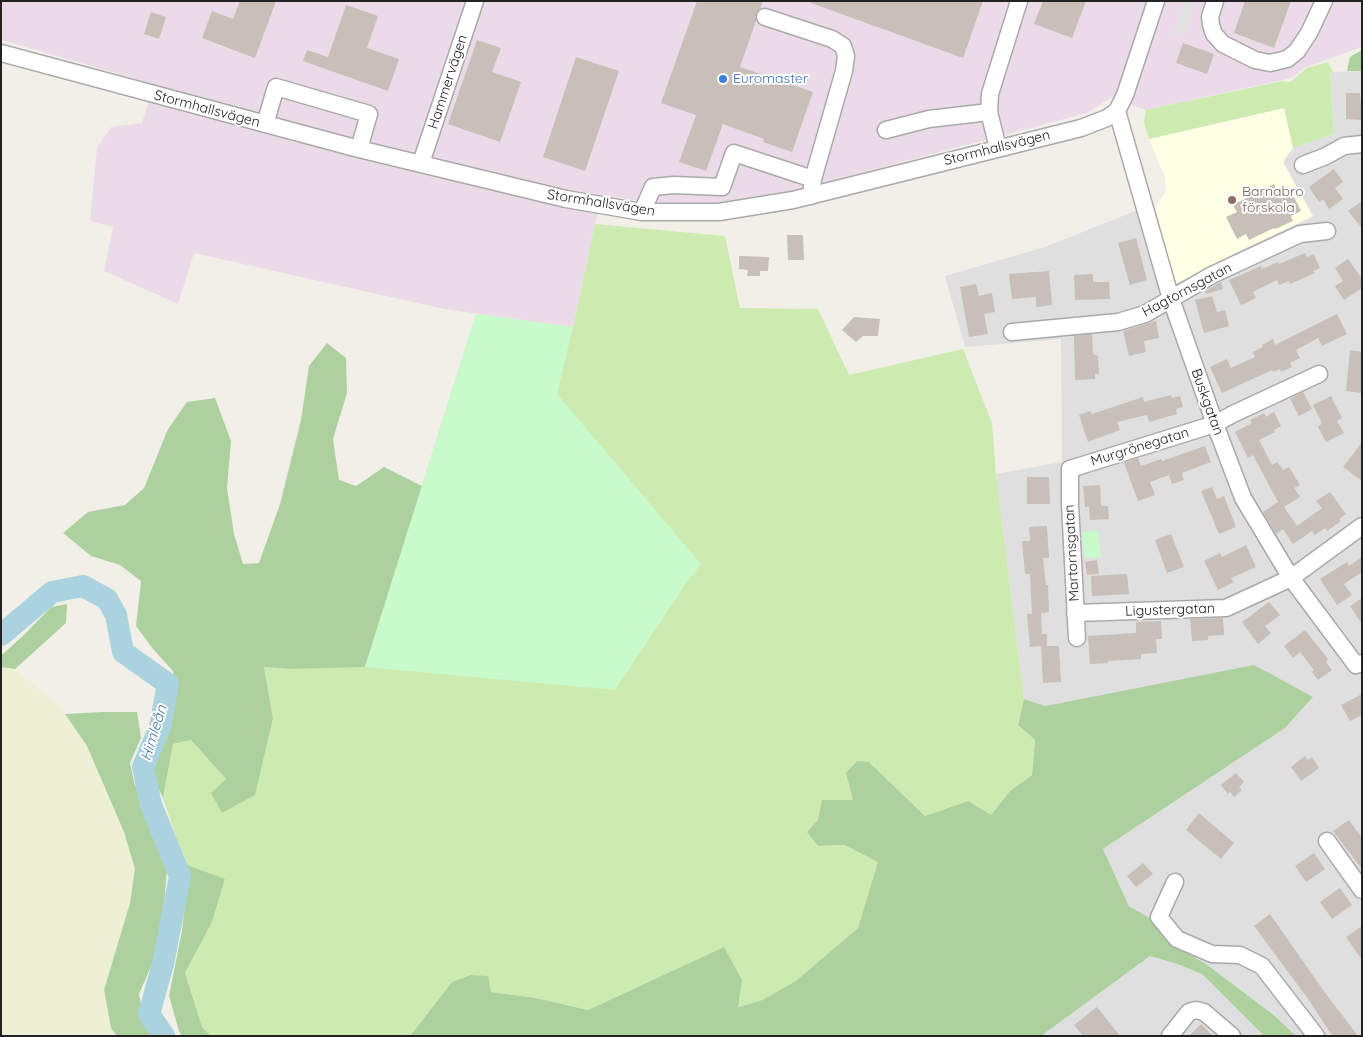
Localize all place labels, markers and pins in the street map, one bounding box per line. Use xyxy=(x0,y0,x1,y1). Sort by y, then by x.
place label: Euromaster xyxy=(733,71,808,87)
marker: Euromaster xyxy=(717,73,729,85)
place label: Barnabro förskola xyxy=(1242,184,1304,216)
marker: Barnabro förskola xyxy=(1226,194,1238,206)

